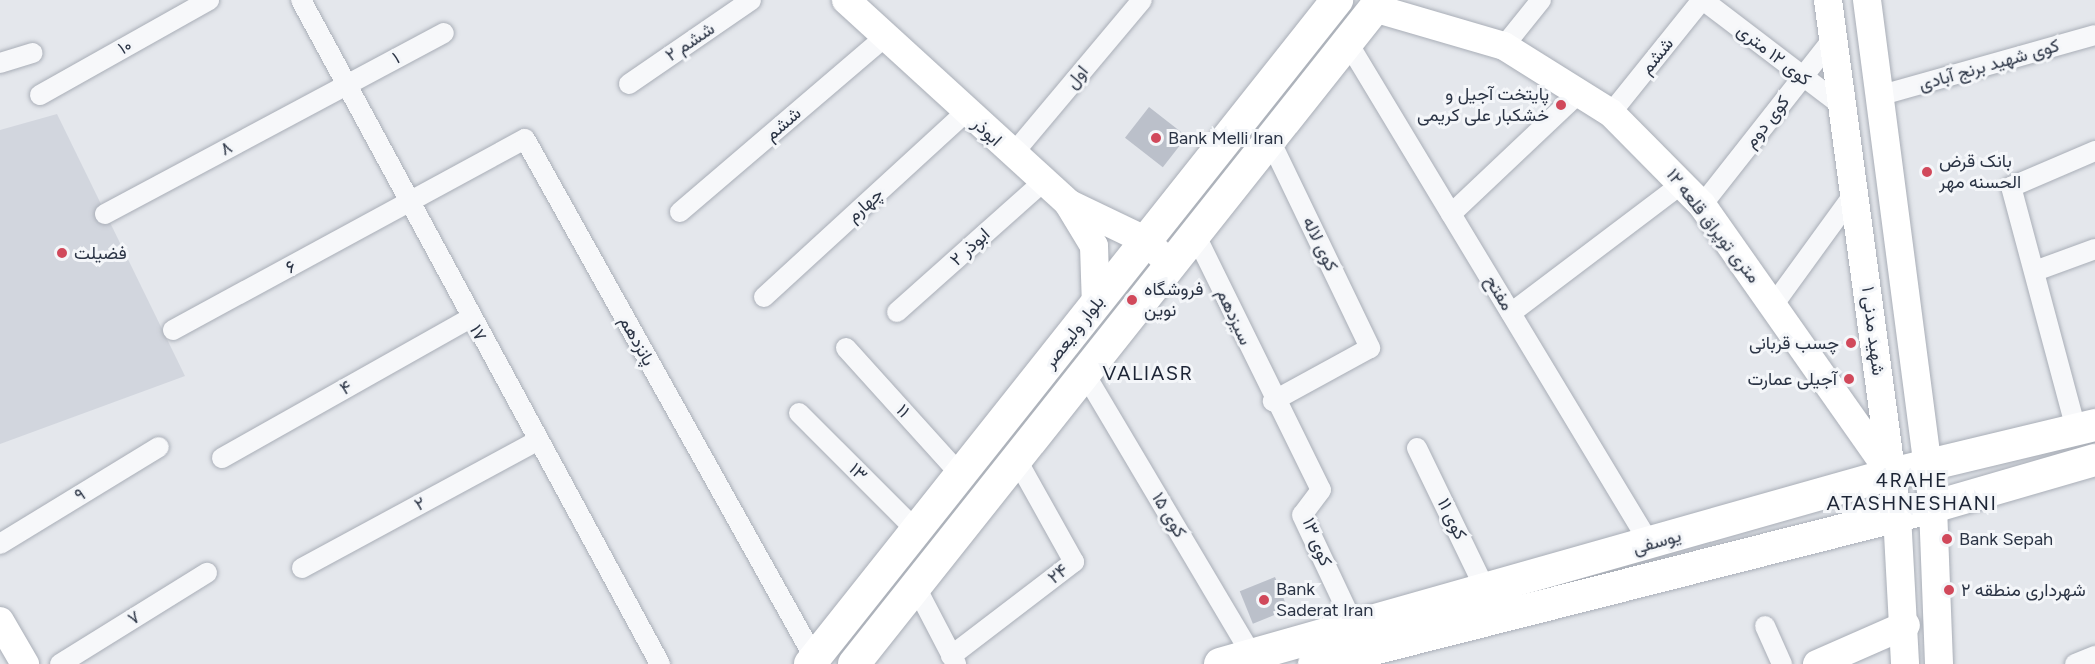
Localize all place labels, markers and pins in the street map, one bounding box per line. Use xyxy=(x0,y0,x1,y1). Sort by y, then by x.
place label: پایتخت آجیل و خشکبار علی کریمی xyxy=(1417,84,1549,127)
marker: پایتخت آجیل و خشکبار علی کریمی xyxy=(1554,98,1568,112)
place label: Bank Melli Iran xyxy=(1168,127,1283,149)
marker: Bank Melli Iran xyxy=(1149,131,1163,145)
place label: بانک قرض الحسنه مهر xyxy=(1939,151,2021,194)
marker: بانک قرض الحسنه مهر xyxy=(1920,165,1934,179)
place label: فضیلت xyxy=(74,242,127,264)
marker: فضیلت xyxy=(55,246,69,260)
place label: فروشگاه نوین xyxy=(1144,279,1203,322)
marker: فروشگاه نوین xyxy=(1125,293,1139,307)
place label: چسب قربانی xyxy=(1749,332,1839,354)
marker: چسب قربانی xyxy=(1844,336,1858,350)
place label: آجیلی عمارت xyxy=(1747,368,1837,390)
marker: آجیلی عمارت xyxy=(1842,372,1856,386)
place label: Bank Sepah xyxy=(1959,528,2053,550)
marker: Bank Sepah xyxy=(1940,532,1954,546)
place label: Bank Saderat Iran xyxy=(1276,579,1373,622)
place label: شهرداری منطقه ۲ xyxy=(1961,579,2086,601)
marker: شهرداری منطقه ۲ xyxy=(1942,583,1956,597)
marker: Bank Saderat Iran xyxy=(1257,593,1271,607)

